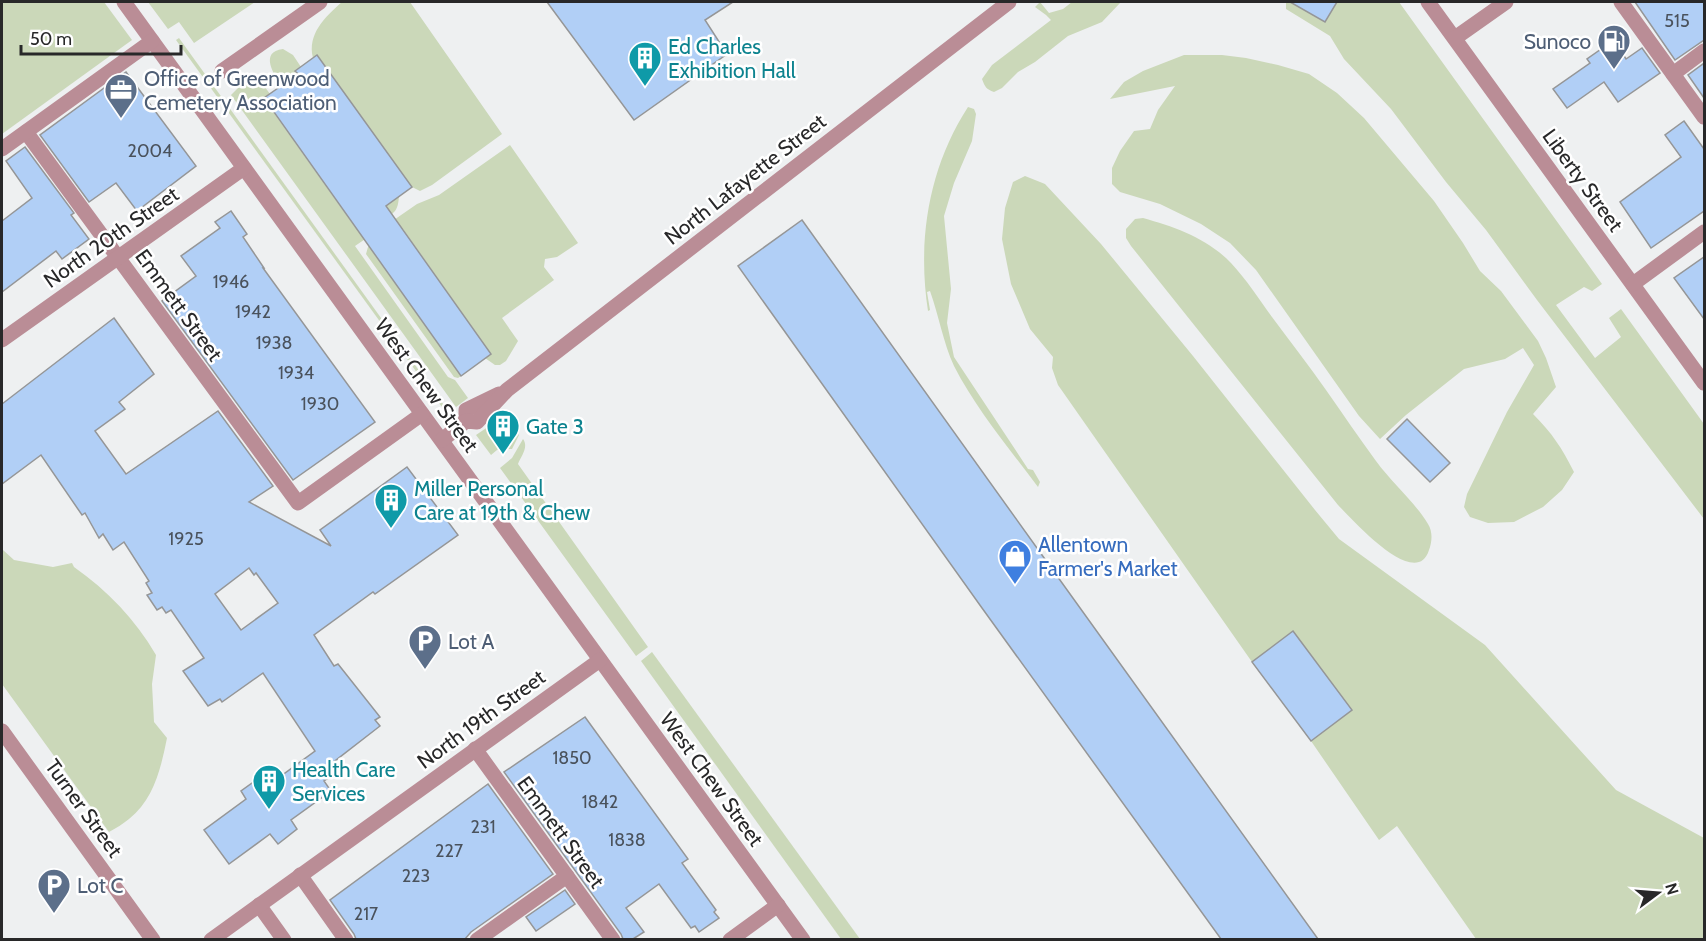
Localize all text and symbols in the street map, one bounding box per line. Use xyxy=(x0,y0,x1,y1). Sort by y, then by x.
house number: 515 xyxy=(1664,10,1690,32)
scale bar xyxy=(21,18,182,56)
fuel station icon: Sunoco xyxy=(1596,23,1632,70)
text: 50 m xyxy=(30,28,72,50)
place label: Sunoco xyxy=(1524,29,1591,54)
place label: Ed Charles Exhibition Hall xyxy=(668,34,796,83)
building icon: Ed Charles Exhibition Hall xyxy=(627,40,663,87)
place label: Office of Greenwood Cemetery Association xyxy=(144,66,337,115)
office icon: Office of Greenwood Cemetery Association xyxy=(103,72,139,119)
street label: North Lafayette Street xyxy=(659,108,831,250)
street label: Liberty Street xyxy=(1538,124,1628,236)
house number: 2004 xyxy=(128,140,172,162)
street label: North 20th Street xyxy=(39,181,183,293)
street label: Emmett Street xyxy=(130,244,228,366)
house number: 1946 xyxy=(213,271,249,293)
house number: 1942 xyxy=(235,301,271,323)
street label: West Chew Street xyxy=(370,313,484,457)
house number: 1938 xyxy=(256,332,292,354)
house number: 1934 xyxy=(278,362,314,384)
house number: 1930 xyxy=(301,393,339,415)
building icon: Gate 3 xyxy=(485,408,521,455)
place label: Gate 3 xyxy=(526,414,584,439)
place label: Miller Personal Care at 19th & Chew xyxy=(414,476,590,525)
building icon: Miller Personal Care at 19th & Chew xyxy=(373,482,409,529)
house number: 1925 xyxy=(168,528,204,550)
place label: Allentown Farmer's Market xyxy=(1038,532,1178,581)
shop icon: Allentown Farmer's Market xyxy=(997,538,1033,585)
parking icon: Lot A xyxy=(407,623,443,670)
place label: Lot A xyxy=(448,629,495,654)
street label: North 19th Street xyxy=(412,664,550,774)
street label: West Chew Street xyxy=(655,707,769,851)
house number: 1850 xyxy=(552,747,592,769)
street label: Turner Street xyxy=(40,754,128,862)
place label: Health Care Services xyxy=(292,757,396,806)
building icon: Health Care Services xyxy=(251,763,287,810)
street label: Emmett Street xyxy=(512,771,610,893)
house number: 1842 xyxy=(582,791,618,813)
house number: 231 xyxy=(470,816,496,838)
house number: 1838 xyxy=(608,829,646,851)
house number: 227 xyxy=(435,840,463,862)
north arrow xyxy=(1628,863,1688,923)
house number: 223 xyxy=(402,865,430,887)
parking icon: Lot C xyxy=(36,867,72,914)
place label: Lot C xyxy=(77,873,124,898)
text: N xyxy=(1661,881,1683,897)
house number: 217 xyxy=(354,903,378,925)

